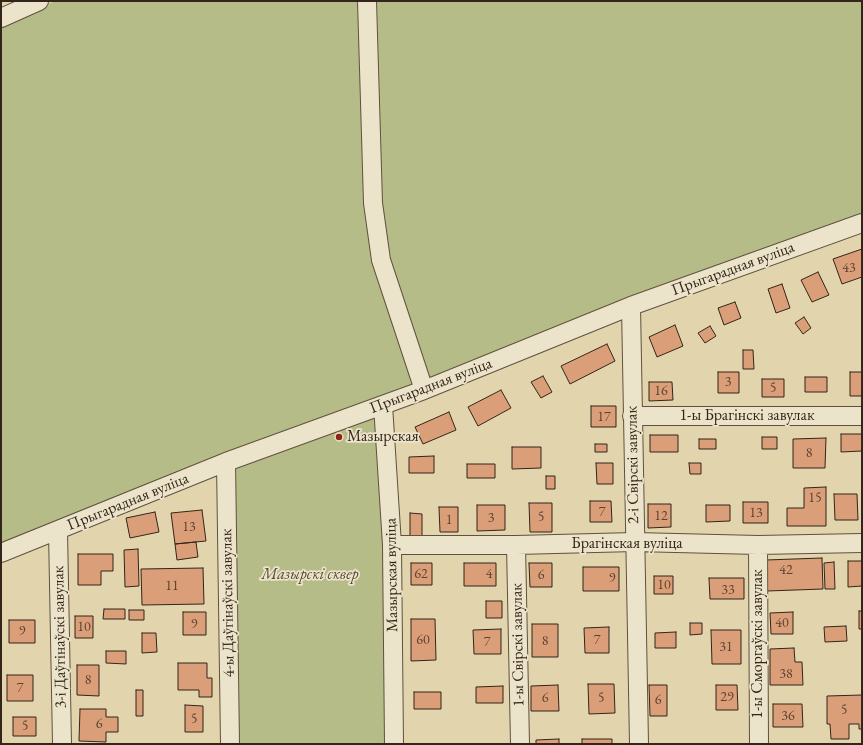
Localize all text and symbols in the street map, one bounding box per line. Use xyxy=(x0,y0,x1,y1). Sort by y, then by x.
street label: Прыгарадная вуліца xyxy=(669,238,797,300)
house number: 43 xyxy=(842,260,856,276)
street label: Прыгарадная вуліца xyxy=(367,354,495,418)
house number: 3 xyxy=(725,374,731,390)
house number: 5 xyxy=(770,380,776,396)
house number: 16 xyxy=(654,383,668,399)
street label: 2-і Свірскі завулак xyxy=(622,406,644,524)
street label: 1-ы Брагінскі завулак xyxy=(679,406,815,426)
house number: 17 xyxy=(597,409,611,425)
place label: Мазырская xyxy=(347,427,419,447)
marker: Мазырская xyxy=(334,432,344,442)
house number: 8 xyxy=(806,445,812,461)
street label: Прыгарадная вуліца xyxy=(64,469,192,535)
house number: 15 xyxy=(808,490,822,506)
house number: 7 xyxy=(599,504,605,520)
house number: 13 xyxy=(749,505,763,521)
house number: 12 xyxy=(654,508,668,524)
house number: 5 xyxy=(538,509,544,525)
house number: 3 xyxy=(488,510,494,526)
house number: 1 xyxy=(446,512,452,528)
street label: Мазырская вуліца xyxy=(381,518,403,632)
house number: 13 xyxy=(182,519,196,535)
street label: 4-ы Даўгінаўскі завулак xyxy=(217,528,239,678)
street label: Брагінская вуліца xyxy=(571,534,683,554)
house number: 42 xyxy=(779,562,793,578)
street label: 3-і Даўгінаўскі завулак xyxy=(49,565,71,709)
park label: Мазырскі сквер xyxy=(261,565,359,585)
house number: 62 xyxy=(414,566,428,582)
house number: 4 xyxy=(486,566,492,582)
house number: 6 xyxy=(538,567,544,583)
street label: 1-ы Сморгаўскі завулак xyxy=(748,569,768,719)
house number: 9 xyxy=(609,570,615,586)
house number: 10 xyxy=(657,577,671,593)
house number: 11 xyxy=(165,578,179,594)
house number: 33 xyxy=(721,582,735,598)
street label: 1-ы Свірскі завулак xyxy=(507,583,529,707)
house number: 40 xyxy=(775,615,789,631)
house number: 9 xyxy=(191,616,197,632)
house number: 10 xyxy=(77,619,91,635)
house number: 9 xyxy=(19,623,25,639)
house number: 60 xyxy=(416,632,430,648)
house number: 7 xyxy=(594,632,600,648)
house number: 8 xyxy=(542,633,548,649)
house number: 7 xyxy=(484,634,490,650)
house number: 31 xyxy=(719,639,733,655)
house number: 38 xyxy=(779,666,793,682)
house number: 8 xyxy=(85,672,91,688)
house number: 7 xyxy=(17,680,23,696)
house number: 29 xyxy=(720,689,734,705)
house number: 6 xyxy=(542,690,548,706)
house number: 5 xyxy=(598,690,604,706)
house number: 6 xyxy=(655,692,661,708)
house number: 5 xyxy=(841,702,847,718)
house number: 36 xyxy=(781,708,795,724)
house number: 5 xyxy=(191,711,197,727)
house number: 6 xyxy=(96,716,102,732)
house number: 5 xyxy=(22,718,28,734)

